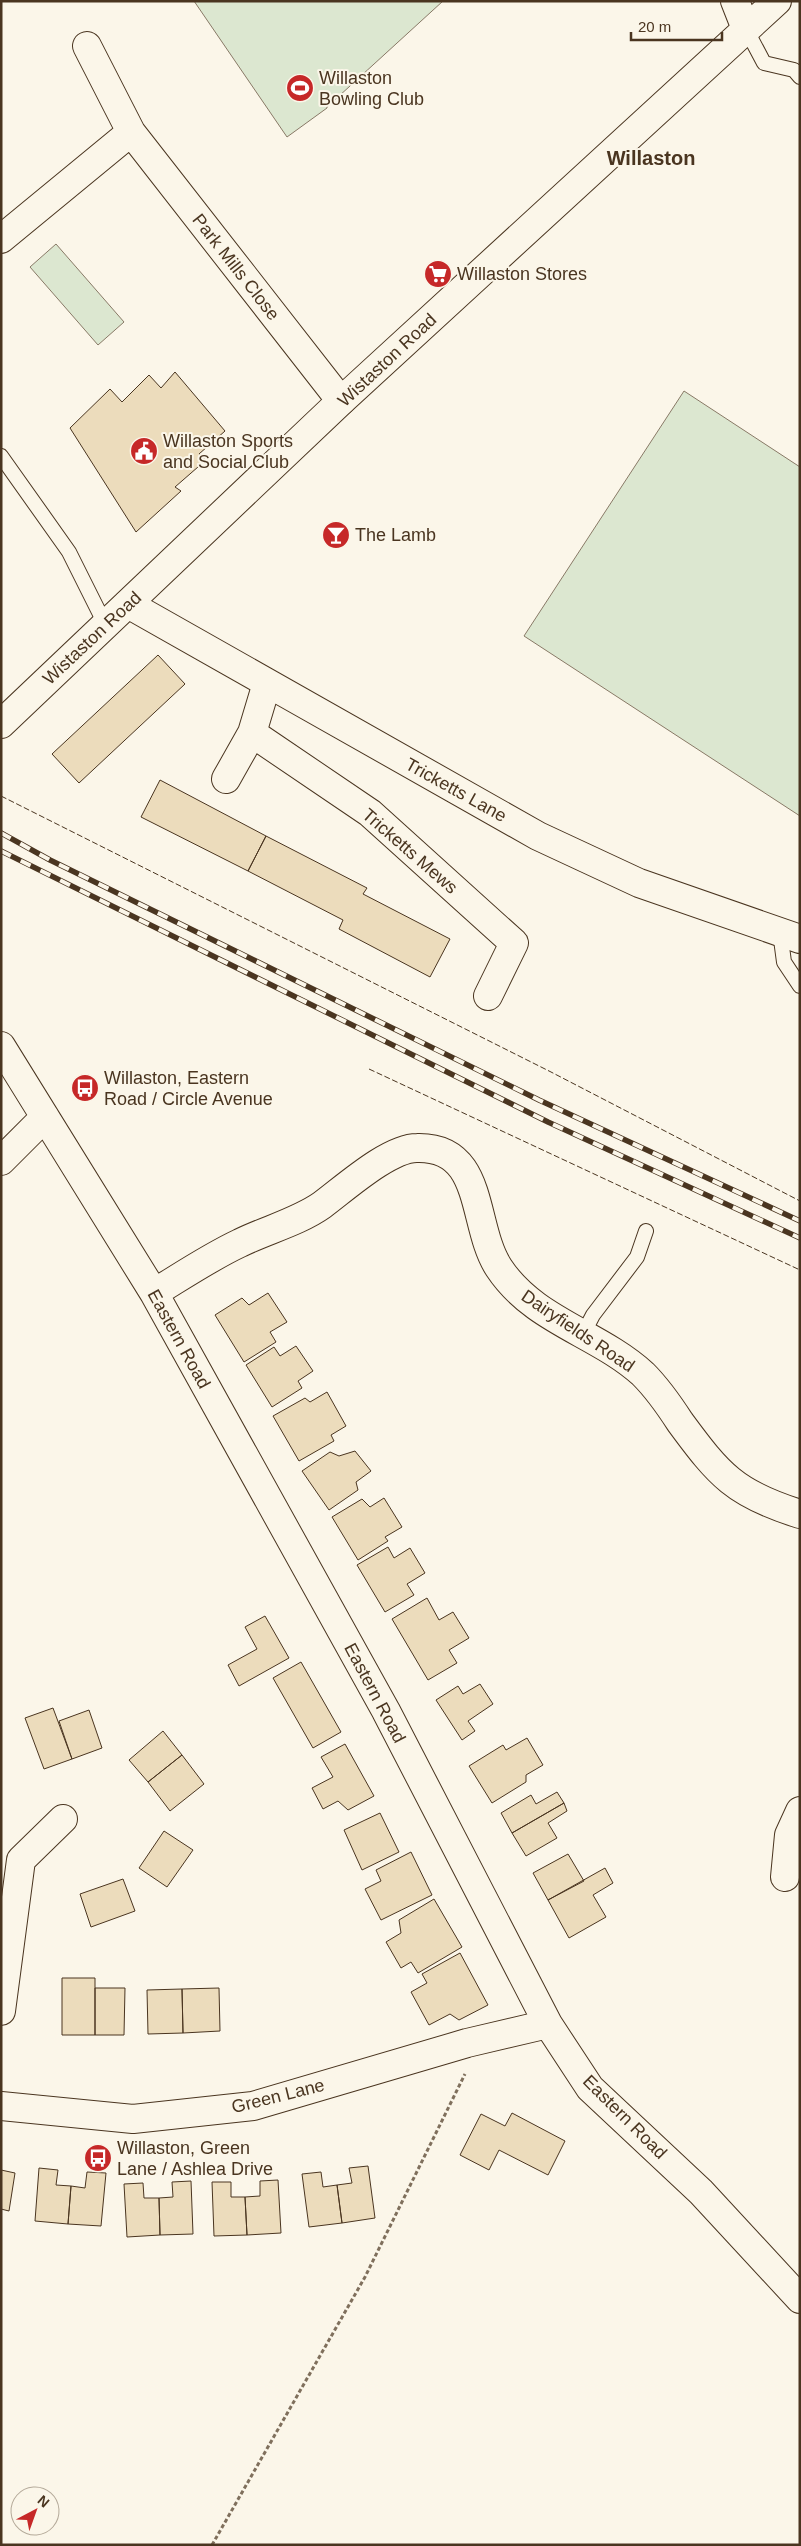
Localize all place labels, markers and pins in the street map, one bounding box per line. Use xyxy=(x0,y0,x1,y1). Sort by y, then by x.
place label: Willaston Bowling Club xyxy=(319,68,424,109)
sports icon: Willaston Bowling Club xyxy=(285,73,315,103)
supermarket icon: Willaston Stores xyxy=(423,259,453,289)
place label: Willaston Stores xyxy=(457,264,587,284)
place label: Willaston Sports and Social Club xyxy=(163,431,293,472)
public building icon: Willaston Sports and Social Club xyxy=(129,436,159,466)
bar icon: The Lamb xyxy=(321,520,351,550)
place label: The Lamb xyxy=(355,525,436,545)
place label: Willaston, Eastern Road / Circle Avenue xyxy=(104,1068,273,1109)
bus stop icon: Willaston, Eastern Road / Circle Avenue xyxy=(70,1073,100,1103)
place label: Willaston, Green Lane / Ashlea Drive xyxy=(117,2138,273,2179)
bus stop icon: Willaston, Green Lane / Ashlea Drive xyxy=(83,2143,113,2173)

